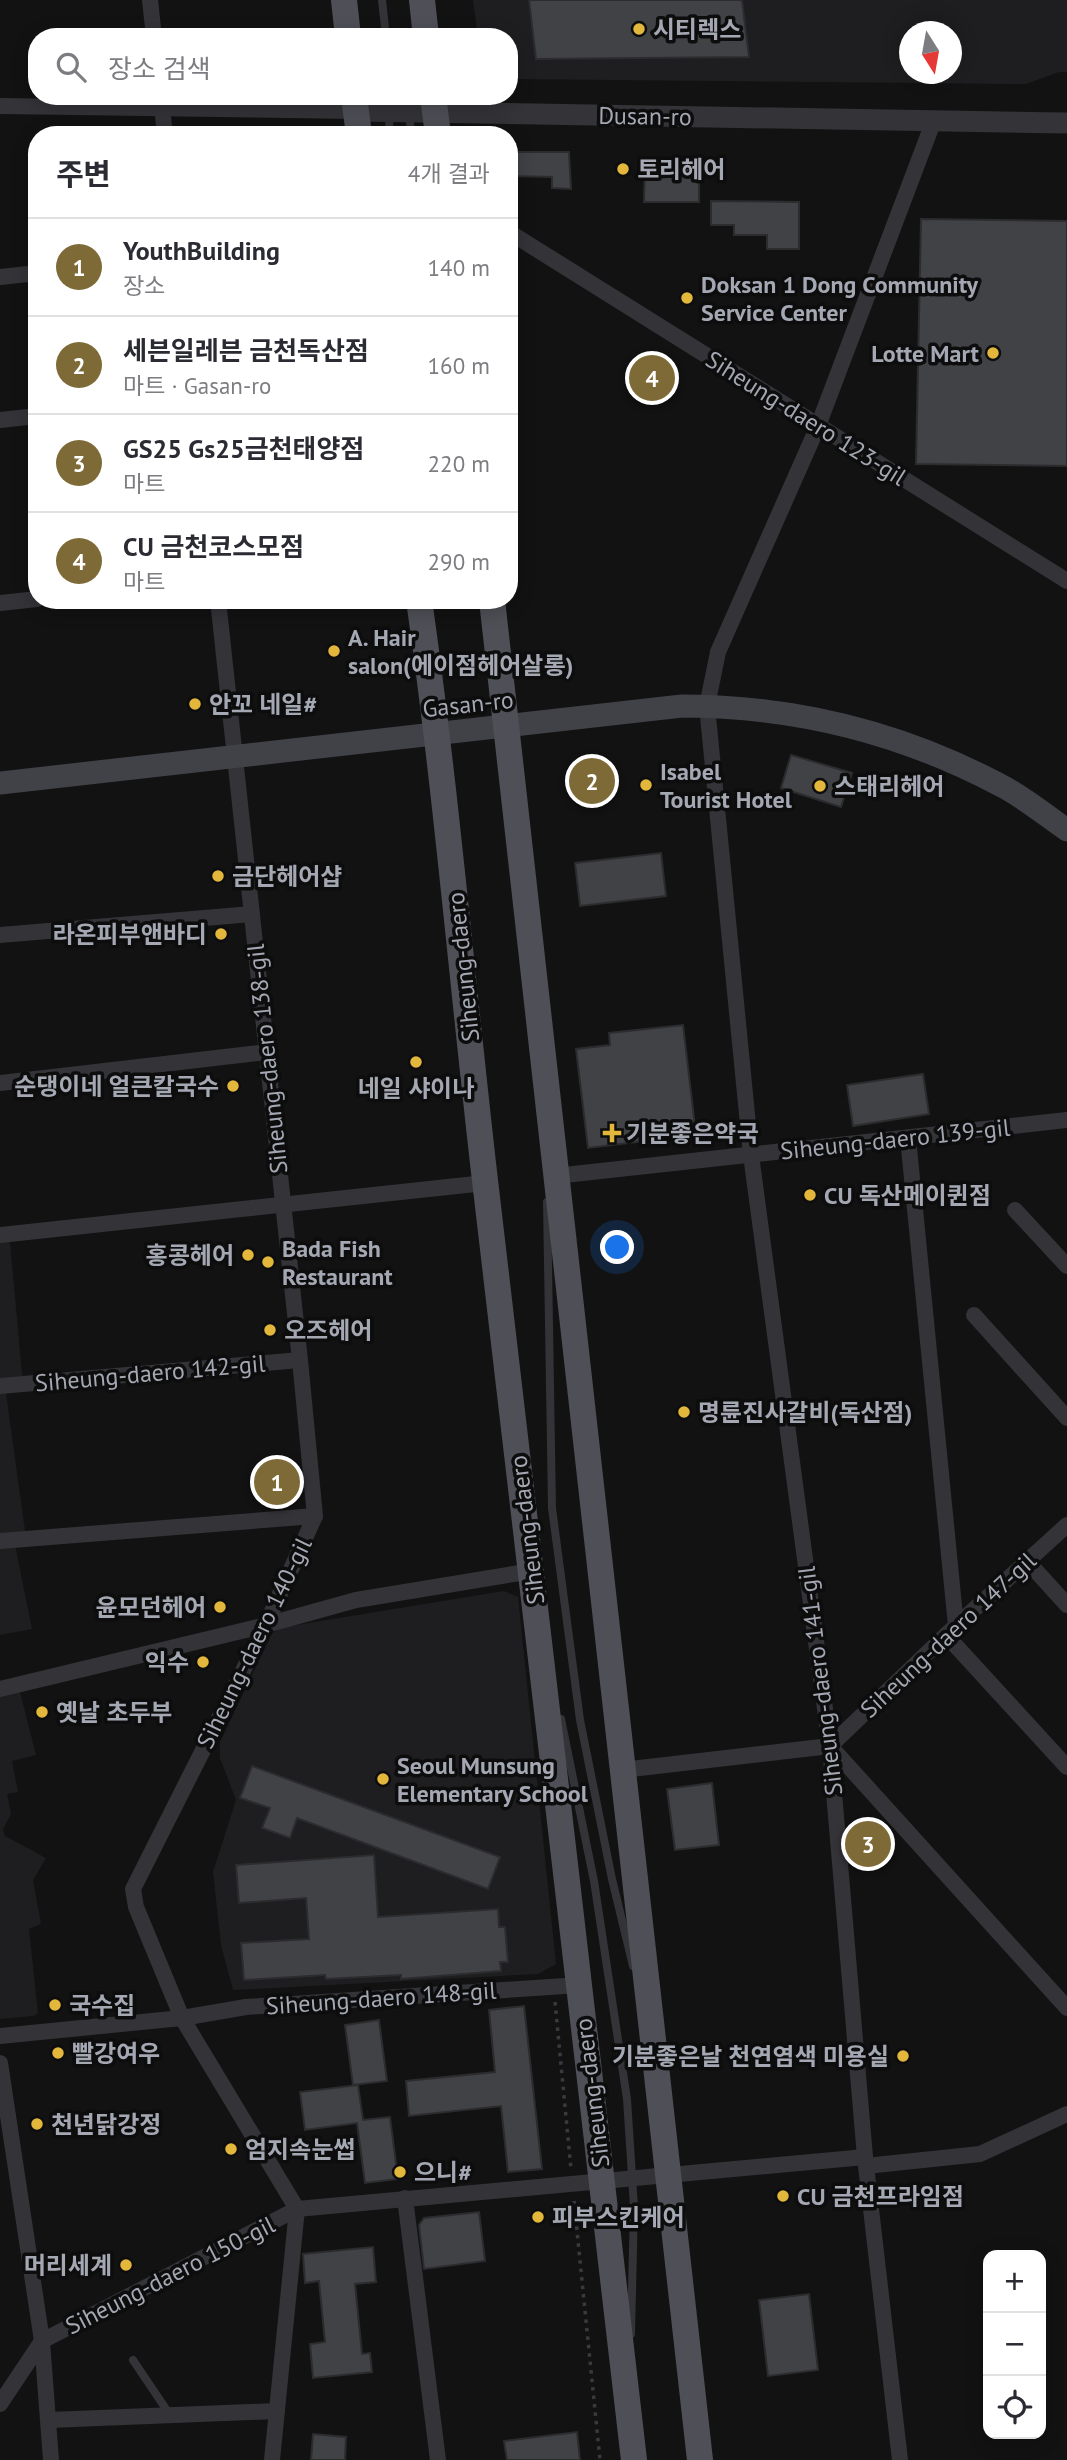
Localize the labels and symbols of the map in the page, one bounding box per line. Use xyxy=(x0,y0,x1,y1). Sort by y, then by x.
place label: 시티렉스 xyxy=(653,14,741,45)
marker: 시티렉스 xyxy=(631,21,647,37)
north arrow xyxy=(899,21,962,84)
street label: Dusan-ro xyxy=(598,100,692,132)
place label: 토리헤어 xyxy=(637,154,725,185)
marker: 토리헤어 xyxy=(615,161,631,177)
place label: Doksan 1 Dong Community Service Center xyxy=(701,269,979,328)
marker: Doksan 1 Dong Community Service Center xyxy=(679,290,695,306)
place label: Lotte Mart xyxy=(871,338,980,369)
street label: Siheung-daero 123-gil xyxy=(700,344,912,492)
marker: Lotte Mart xyxy=(985,345,1001,361)
pin: 4 xyxy=(629,352,675,404)
place label: A. Hair salon(에이점헤어살롱) xyxy=(348,622,573,681)
marker: A. Hair salon(에이점헤어살롱) xyxy=(326,643,342,659)
street label: Gasan-ro xyxy=(421,684,515,724)
place label: 안꼬 네일# xyxy=(209,689,317,720)
marker: 안꼬 네일# xyxy=(187,696,203,712)
pin: 2 xyxy=(569,755,615,807)
place label: Isabel Tourist Hotel xyxy=(660,756,793,815)
place label: 스태리헤어 xyxy=(834,771,944,802)
marker: Isabel Tourist Hotel xyxy=(638,777,654,793)
marker: 스태리헤어 xyxy=(812,778,828,794)
place label: 금단헤어샵 xyxy=(232,861,342,892)
marker: 금단헤어샵 xyxy=(210,868,226,884)
street label: Siheung-daero xyxy=(440,891,486,1043)
place label: 라온피부앤바디 xyxy=(52,919,207,950)
marker: 라온피부앤바디 xyxy=(213,926,229,942)
street label: Siheung-daero 138-gil xyxy=(240,943,294,1175)
marker: 네일 샤이나 xyxy=(408,1054,424,1070)
place label: 순댕이네 얼큰칼국수 xyxy=(14,1071,219,1102)
place label: 네일 샤이나 xyxy=(358,1073,474,1104)
marker: 순댕이네 얼큰칼국수 xyxy=(225,1078,241,1094)
street label: Siheung-daero 139-gil xyxy=(779,1112,1011,1166)
place label: 기분좋은약국 xyxy=(626,1118,758,1149)
marker: 기분좋은약국 xyxy=(604,1125,620,1141)
place label: CU 독산메이퀸점 xyxy=(824,1180,991,1211)
marker: CU 독산메이퀸점 xyxy=(802,1187,818,1203)
your location xyxy=(600,1230,634,1264)
place label: Bada Fish Restaurant xyxy=(282,1233,393,1292)
place label: 홍콩헤어 xyxy=(146,1240,234,1271)
marker: 홍콩헤어 xyxy=(240,1247,256,1263)
marker: Bada Fish Restaurant xyxy=(260,1254,276,1270)
place label: 오즈헤어 xyxy=(284,1315,372,1346)
marker: 오즈헤어 xyxy=(262,1322,278,1338)
street label: Siheung-daero 142-gil xyxy=(34,1348,266,1398)
place label: 명륜진사갈비(독산점) xyxy=(698,1397,912,1428)
marker: 명륜진사갈비(독산점) xyxy=(676,1404,692,1420)
street label: Siheung-daero xyxy=(502,1454,552,1606)
pin: 1 xyxy=(254,1456,300,1508)
street label: Siheung-daero 140-gil xyxy=(189,1533,319,1753)
street label: Siheung-daero 147-gil xyxy=(854,1546,1042,1724)
street label: Siheung-daero 141-gil xyxy=(791,1565,849,1797)
place label: 윤모던헤어 xyxy=(96,1592,206,1623)
marker: 윤모던헤어 xyxy=(212,1599,228,1615)
place label: 익수 xyxy=(145,1647,189,1678)
marker: 익수 xyxy=(195,1654,211,1670)
place label: 옛날 초두부 xyxy=(56,1697,172,1728)
marker: 옛날 초두부 xyxy=(34,1704,50,1720)
place label: Seoul Munsung Elementary School xyxy=(397,1750,589,1809)
marker: Seoul Munsung Elementary School xyxy=(375,1771,391,1787)
pin: 3 xyxy=(845,1818,891,1870)
street label: Siheung-daero 148-gil xyxy=(265,1974,497,2022)
place label: 국수집 xyxy=(69,1990,135,2021)
marker: 국수집 xyxy=(47,1997,63,2013)
street label: Siheung-daero xyxy=(567,2017,617,2169)
place label: 빨강여우 xyxy=(72,2038,160,2069)
place label: 기분좋은날 천연염색 미용실 xyxy=(612,2041,889,2072)
marker: 빨강여우 xyxy=(50,2045,66,2061)
marker: 기분좋은날 천연염색 미용실 xyxy=(895,2048,911,2064)
place label: 천년닭강정 xyxy=(51,2109,161,2140)
marker: 천년닭강정 xyxy=(29,2116,45,2132)
place label: 엄지속눈썹 xyxy=(245,2134,355,2165)
marker: 엄지속눈썹 xyxy=(223,2141,239,2157)
place label: 으니# xyxy=(414,2157,472,2188)
marker: 으니# xyxy=(392,2164,408,2180)
place label: CU 금천프라임점 xyxy=(797,2181,964,2212)
marker: CU 금천프라임점 xyxy=(775,2188,791,2204)
place label: 피부스킨케어 xyxy=(552,2202,684,2233)
street label: Siheung-daero 150-gil xyxy=(60,2209,280,2341)
marker: 피부스킨케어 xyxy=(530,2209,546,2225)
place label: 머리세계 xyxy=(24,2250,112,2281)
marker: 머리세계 xyxy=(118,2257,134,2273)

